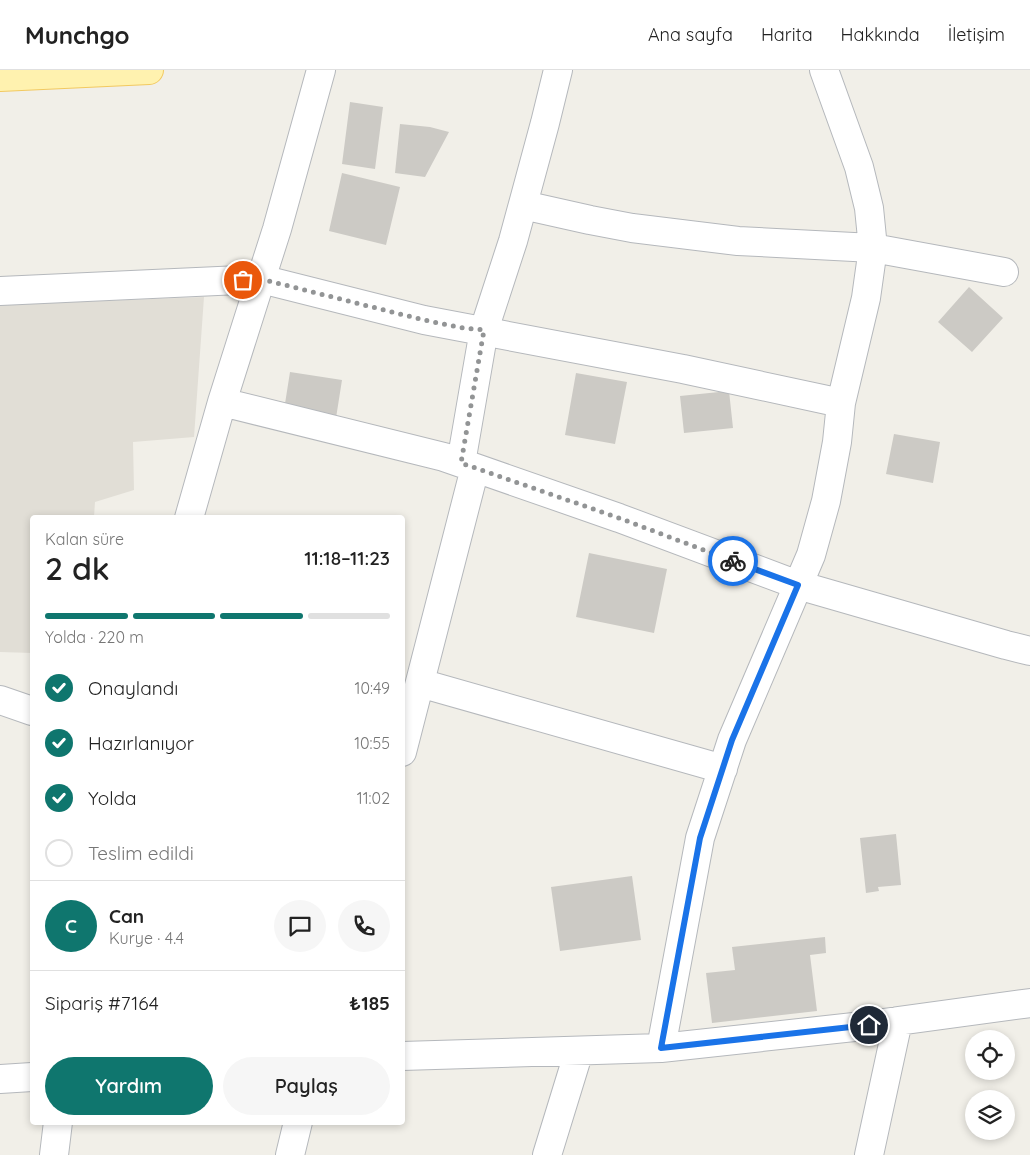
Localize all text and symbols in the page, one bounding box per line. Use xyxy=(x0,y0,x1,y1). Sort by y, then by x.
text: Munchgo xyxy=(25,20,129,50)
text: Ana sayfa xyxy=(648,23,733,46)
text: Harita xyxy=(761,23,813,46)
text: Hakkında xyxy=(841,23,920,46)
text: İletişim xyxy=(948,23,1005,46)
pin xyxy=(222,259,264,301)
icon: bag xyxy=(229,266,257,294)
text: Kalan süre xyxy=(45,529,124,549)
courier xyxy=(708,536,758,586)
text: 11:18–11:23 xyxy=(304,546,390,570)
icon: bike xyxy=(719,547,747,575)
text: 2 dk xyxy=(45,548,110,588)
text: Yolda · 220 m xyxy=(45,627,144,647)
icon: check xyxy=(45,674,73,702)
text: Onaylandı xyxy=(88,676,178,700)
text: 10:49 xyxy=(355,678,390,698)
icon: check xyxy=(45,729,73,757)
text: Hazırlanıyor xyxy=(88,731,194,755)
text: 10:55 xyxy=(354,733,390,753)
icon: check xyxy=(45,784,73,812)
text: Yolda xyxy=(88,786,137,810)
text: 11:02 xyxy=(357,788,390,808)
text: Teslim edildi xyxy=(88,841,194,865)
button: chat xyxy=(274,900,326,952)
button: phone xyxy=(338,900,390,952)
text: Can xyxy=(109,904,144,928)
text: C xyxy=(65,914,77,938)
text: Kurye · 4.4 xyxy=(109,928,184,948)
text: Sipariş #7164 xyxy=(45,991,159,1015)
text: ₺185 xyxy=(349,991,390,1015)
pin xyxy=(848,1004,890,1046)
icon: home xyxy=(855,1011,883,1039)
map controls xyxy=(965,1030,1015,1140)
button: locate xyxy=(965,1030,1015,1080)
button: Yardım xyxy=(45,1057,213,1115)
button: Paylaş xyxy=(223,1057,390,1115)
button: layers xyxy=(965,1090,1015,1140)

